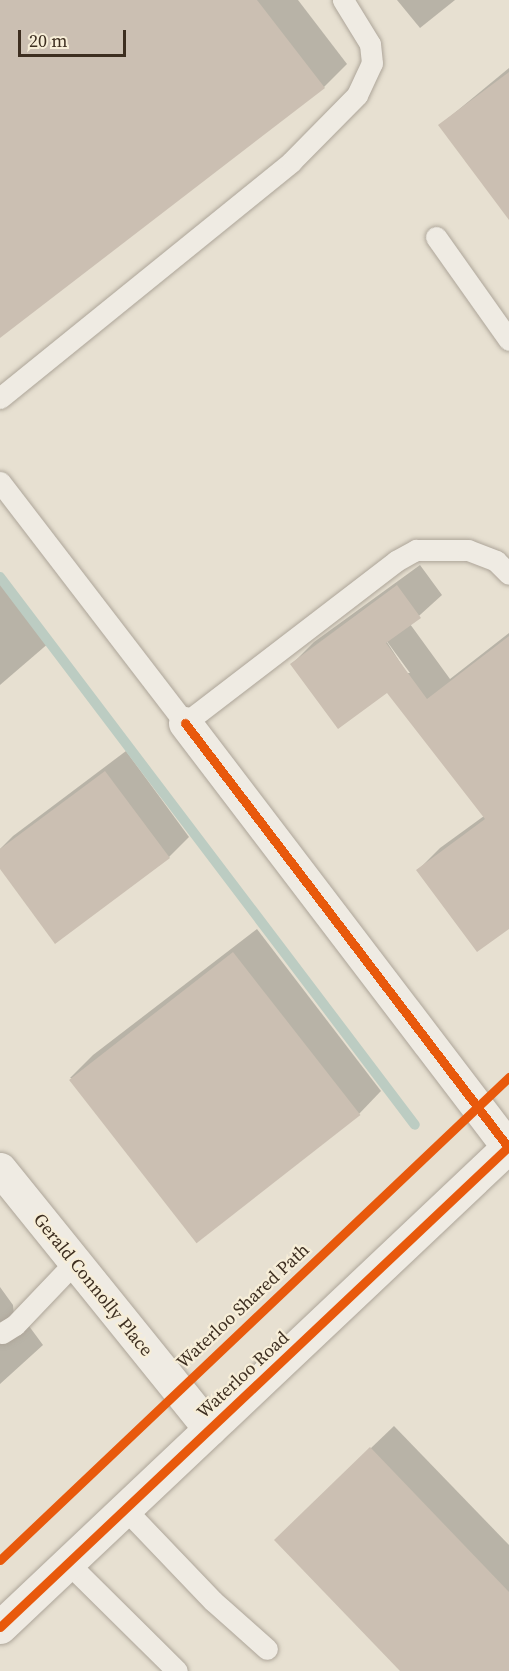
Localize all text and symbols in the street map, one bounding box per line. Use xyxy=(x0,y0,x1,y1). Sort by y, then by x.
scale bar xyxy=(21,18,129,56)
text: 20 m xyxy=(29,28,67,53)
street label: Gerald Connolly Place xyxy=(29,1209,157,1361)
street label: Waterloo Shared Path xyxy=(172,1239,314,1373)
street label: Waterloo Road xyxy=(193,1327,293,1423)

